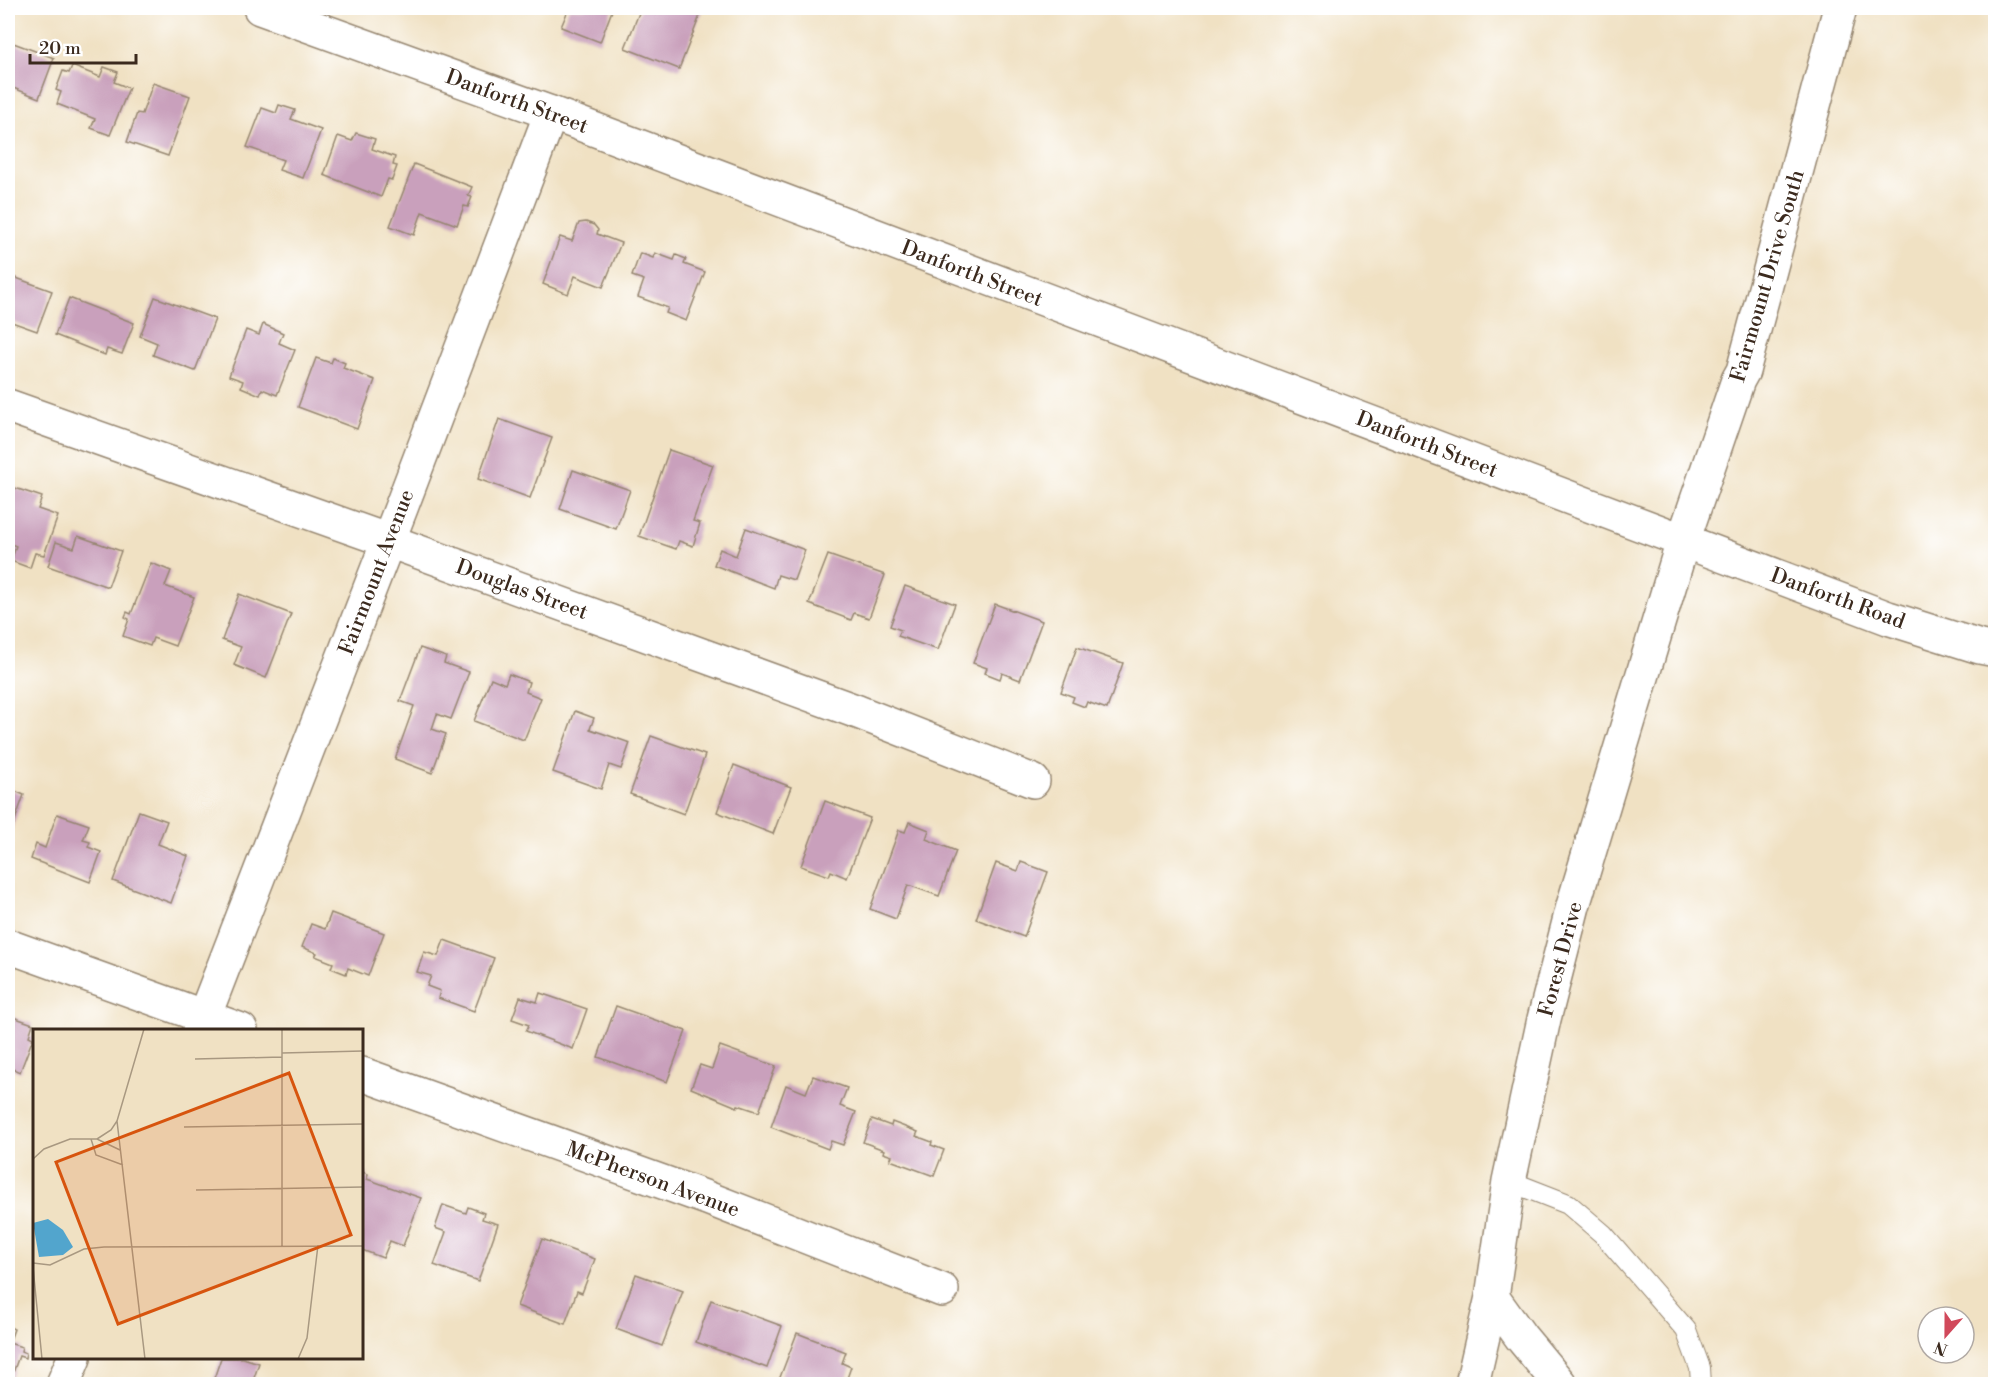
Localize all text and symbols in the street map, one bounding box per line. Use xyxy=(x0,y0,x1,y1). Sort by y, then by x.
scale bar xyxy=(30,27,136,65)
text: 20 m xyxy=(39,37,81,60)
street label: Danforth Street xyxy=(442,64,592,140)
street label: Fairmount Drive South xyxy=(1725,167,1811,386)
street label: Danforth Street xyxy=(897,235,1047,313)
street label: Danforth Street xyxy=(1352,406,1502,484)
street label: Fairmount Avenue xyxy=(333,486,420,659)
street label: Douglas Street xyxy=(452,554,592,626)
street label: Danforth Road xyxy=(1767,563,1909,635)
street label: Forest Drive xyxy=(1533,899,1589,1020)
inset map xyxy=(33,1029,363,1359)
street label: McPherson Avenue xyxy=(562,1136,743,1223)
north arrow xyxy=(1916,1305,1976,1365)
text: N xyxy=(1931,1336,1950,1360)

